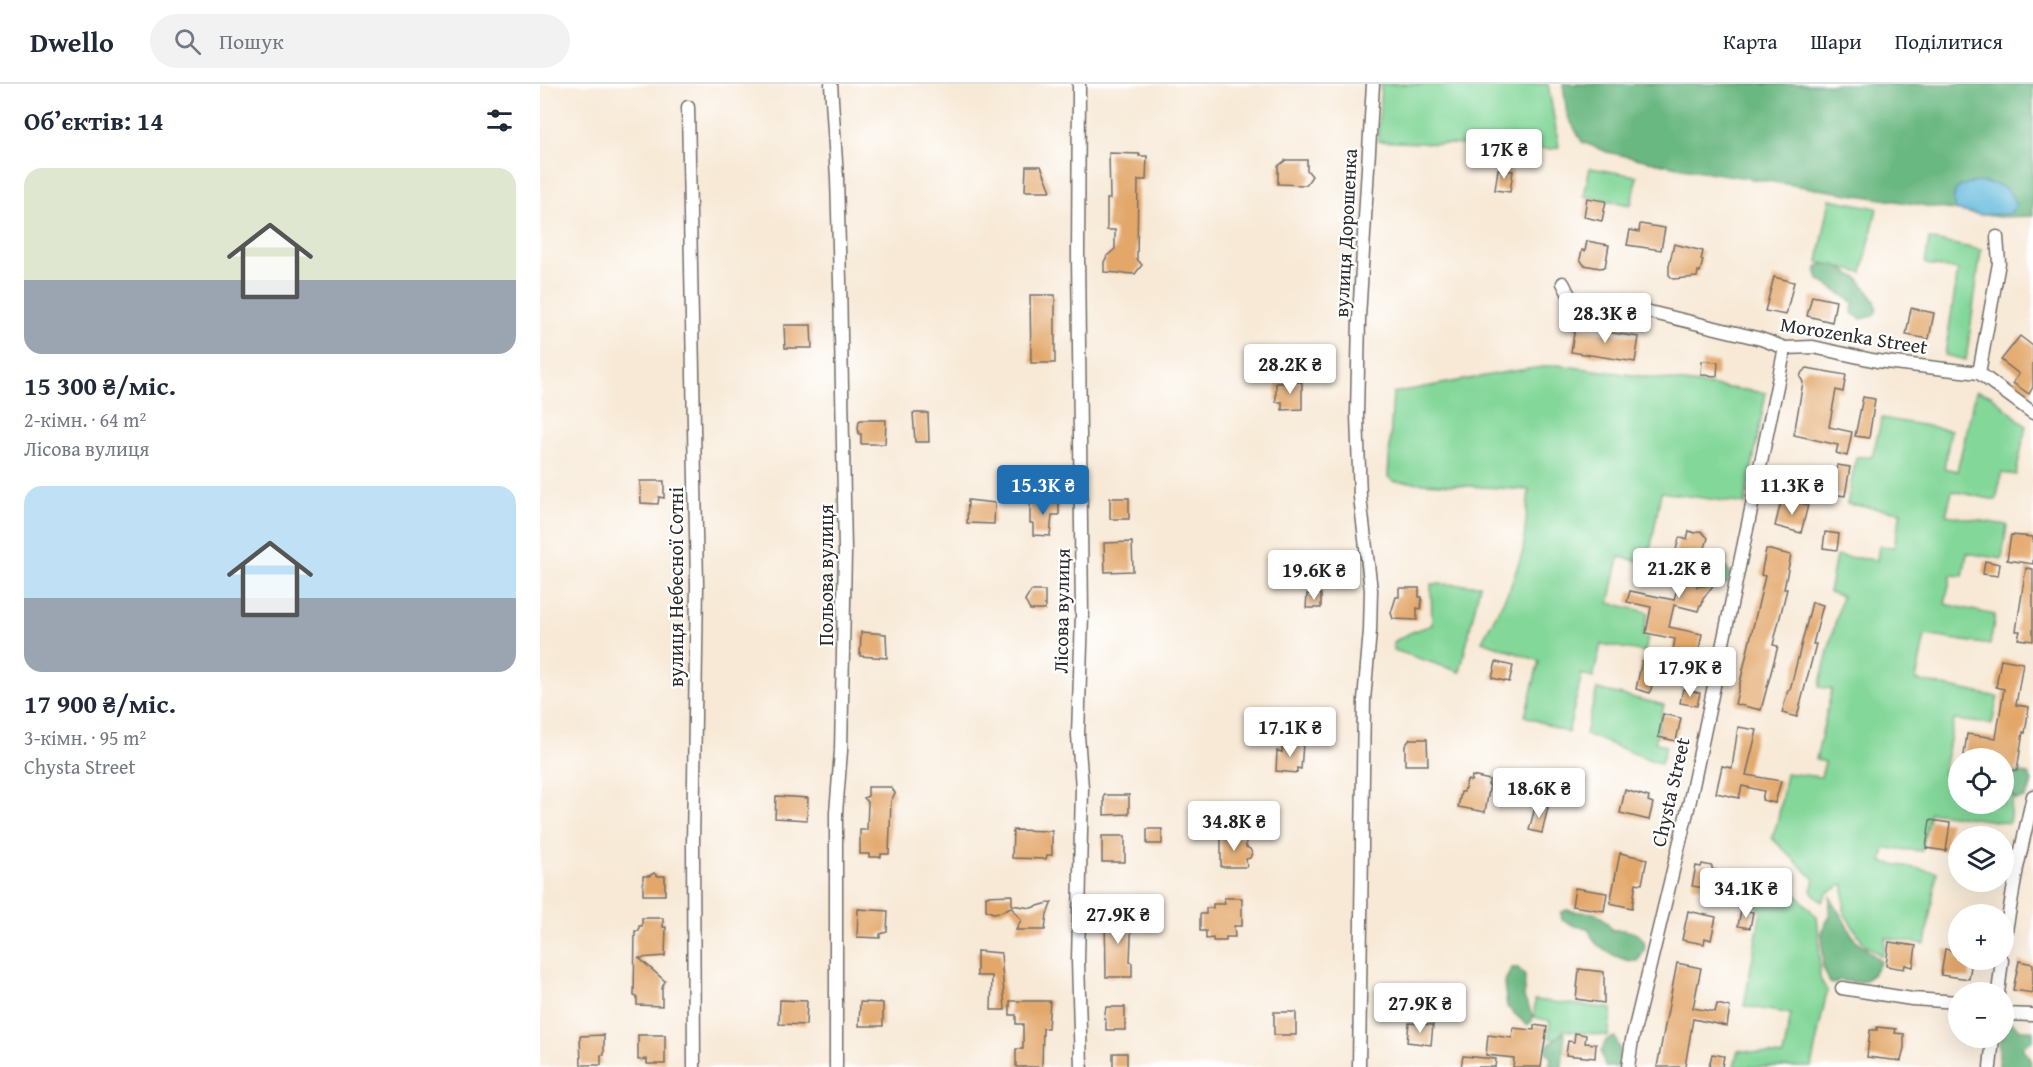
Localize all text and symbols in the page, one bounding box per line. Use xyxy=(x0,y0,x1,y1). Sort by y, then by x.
search box xyxy=(150,14,570,68)
text: Dwello xyxy=(30,21,114,62)
icon: search xyxy=(171,25,204,58)
text: Пошук xyxy=(219,25,284,57)
text: Карта xyxy=(1723,26,1777,57)
text: Шари xyxy=(1810,26,1862,57)
text: Поділитися xyxy=(1895,26,2003,57)
text: Об’єктів: 14 xyxy=(24,101,164,140)
icon: filters xyxy=(483,104,516,137)
pin: 17K ₴ xyxy=(1462,129,1546,180)
text: 17K ₴ xyxy=(1480,134,1528,163)
street label: вулиця Дорошенка xyxy=(1326,147,1364,318)
icon: home xyxy=(216,207,324,315)
pin: 28.3K ₴ xyxy=(1550,293,1660,344)
text: 28.3K ₴ xyxy=(1573,298,1637,327)
street label: Morozenka Street xyxy=(1778,309,1930,361)
pin: 28.2K ₴ xyxy=(1235,344,1345,395)
text: 28.2K ₴ xyxy=(1258,349,1322,378)
text: 15 300 ₴/міс. xyxy=(24,366,176,405)
text: 2-кімн. · 64 m² xyxy=(24,405,146,434)
text: Лісова вулиця xyxy=(24,434,149,463)
pin: 15.3K ₴ xyxy=(988,465,1098,516)
pin: 11.3K ₴ xyxy=(1737,465,1847,516)
text: 15.3K ₴ xyxy=(1011,470,1075,499)
text: 11.3K ₴ xyxy=(1760,470,1824,499)
street label: вулиця Небесної Сотні xyxy=(661,487,690,687)
street label: Польова вулиця xyxy=(811,504,840,646)
icon: home xyxy=(216,525,324,633)
street label: Лісова вулиця xyxy=(1045,548,1077,674)
pin: 21.2K ₴ xyxy=(1624,548,1734,599)
pin: 19.6K ₴ xyxy=(1259,550,1369,601)
text: 21.2K ₴ xyxy=(1647,553,1711,582)
text: 19.6K ₴ xyxy=(1282,555,1346,584)
pin: 17.9K ₴ xyxy=(1635,647,1745,698)
text: 17.9K ₴ xyxy=(1658,652,1722,681)
text: 17 900 ₴/міс. xyxy=(24,684,176,723)
pin: 17.1K ₴ xyxy=(1235,707,1345,758)
text: 17.1K ₴ xyxy=(1258,712,1322,741)
text: 3-кімн. · 95 m² xyxy=(24,723,146,752)
street label: Chysta Street xyxy=(1643,734,1697,850)
map controls xyxy=(1948,748,2014,1048)
button: locate xyxy=(1948,748,2014,814)
text: Chysta Street xyxy=(24,752,136,781)
pin: 18.6K ₴ xyxy=(1484,768,1594,819)
text: 18.6K ₴ xyxy=(1507,773,1571,802)
pin: 34.8K ₴ xyxy=(1179,801,1289,852)
text: 34.8K ₴ xyxy=(1202,806,1266,835)
button: layers xyxy=(1948,826,2014,892)
pin: 34.1K ₴ xyxy=(1691,868,1801,919)
text: 34.1K ₴ xyxy=(1714,873,1778,902)
pin: 27.9K ₴ xyxy=(1063,894,1173,945)
text: 27.9K ₴ xyxy=(1086,899,1150,928)
button: + xyxy=(1948,904,2014,970)
button: − xyxy=(1948,982,2014,1048)
pin: 27.9K ₴ xyxy=(1365,983,1475,1034)
text: 27.9K ₴ xyxy=(1388,988,1452,1017)

